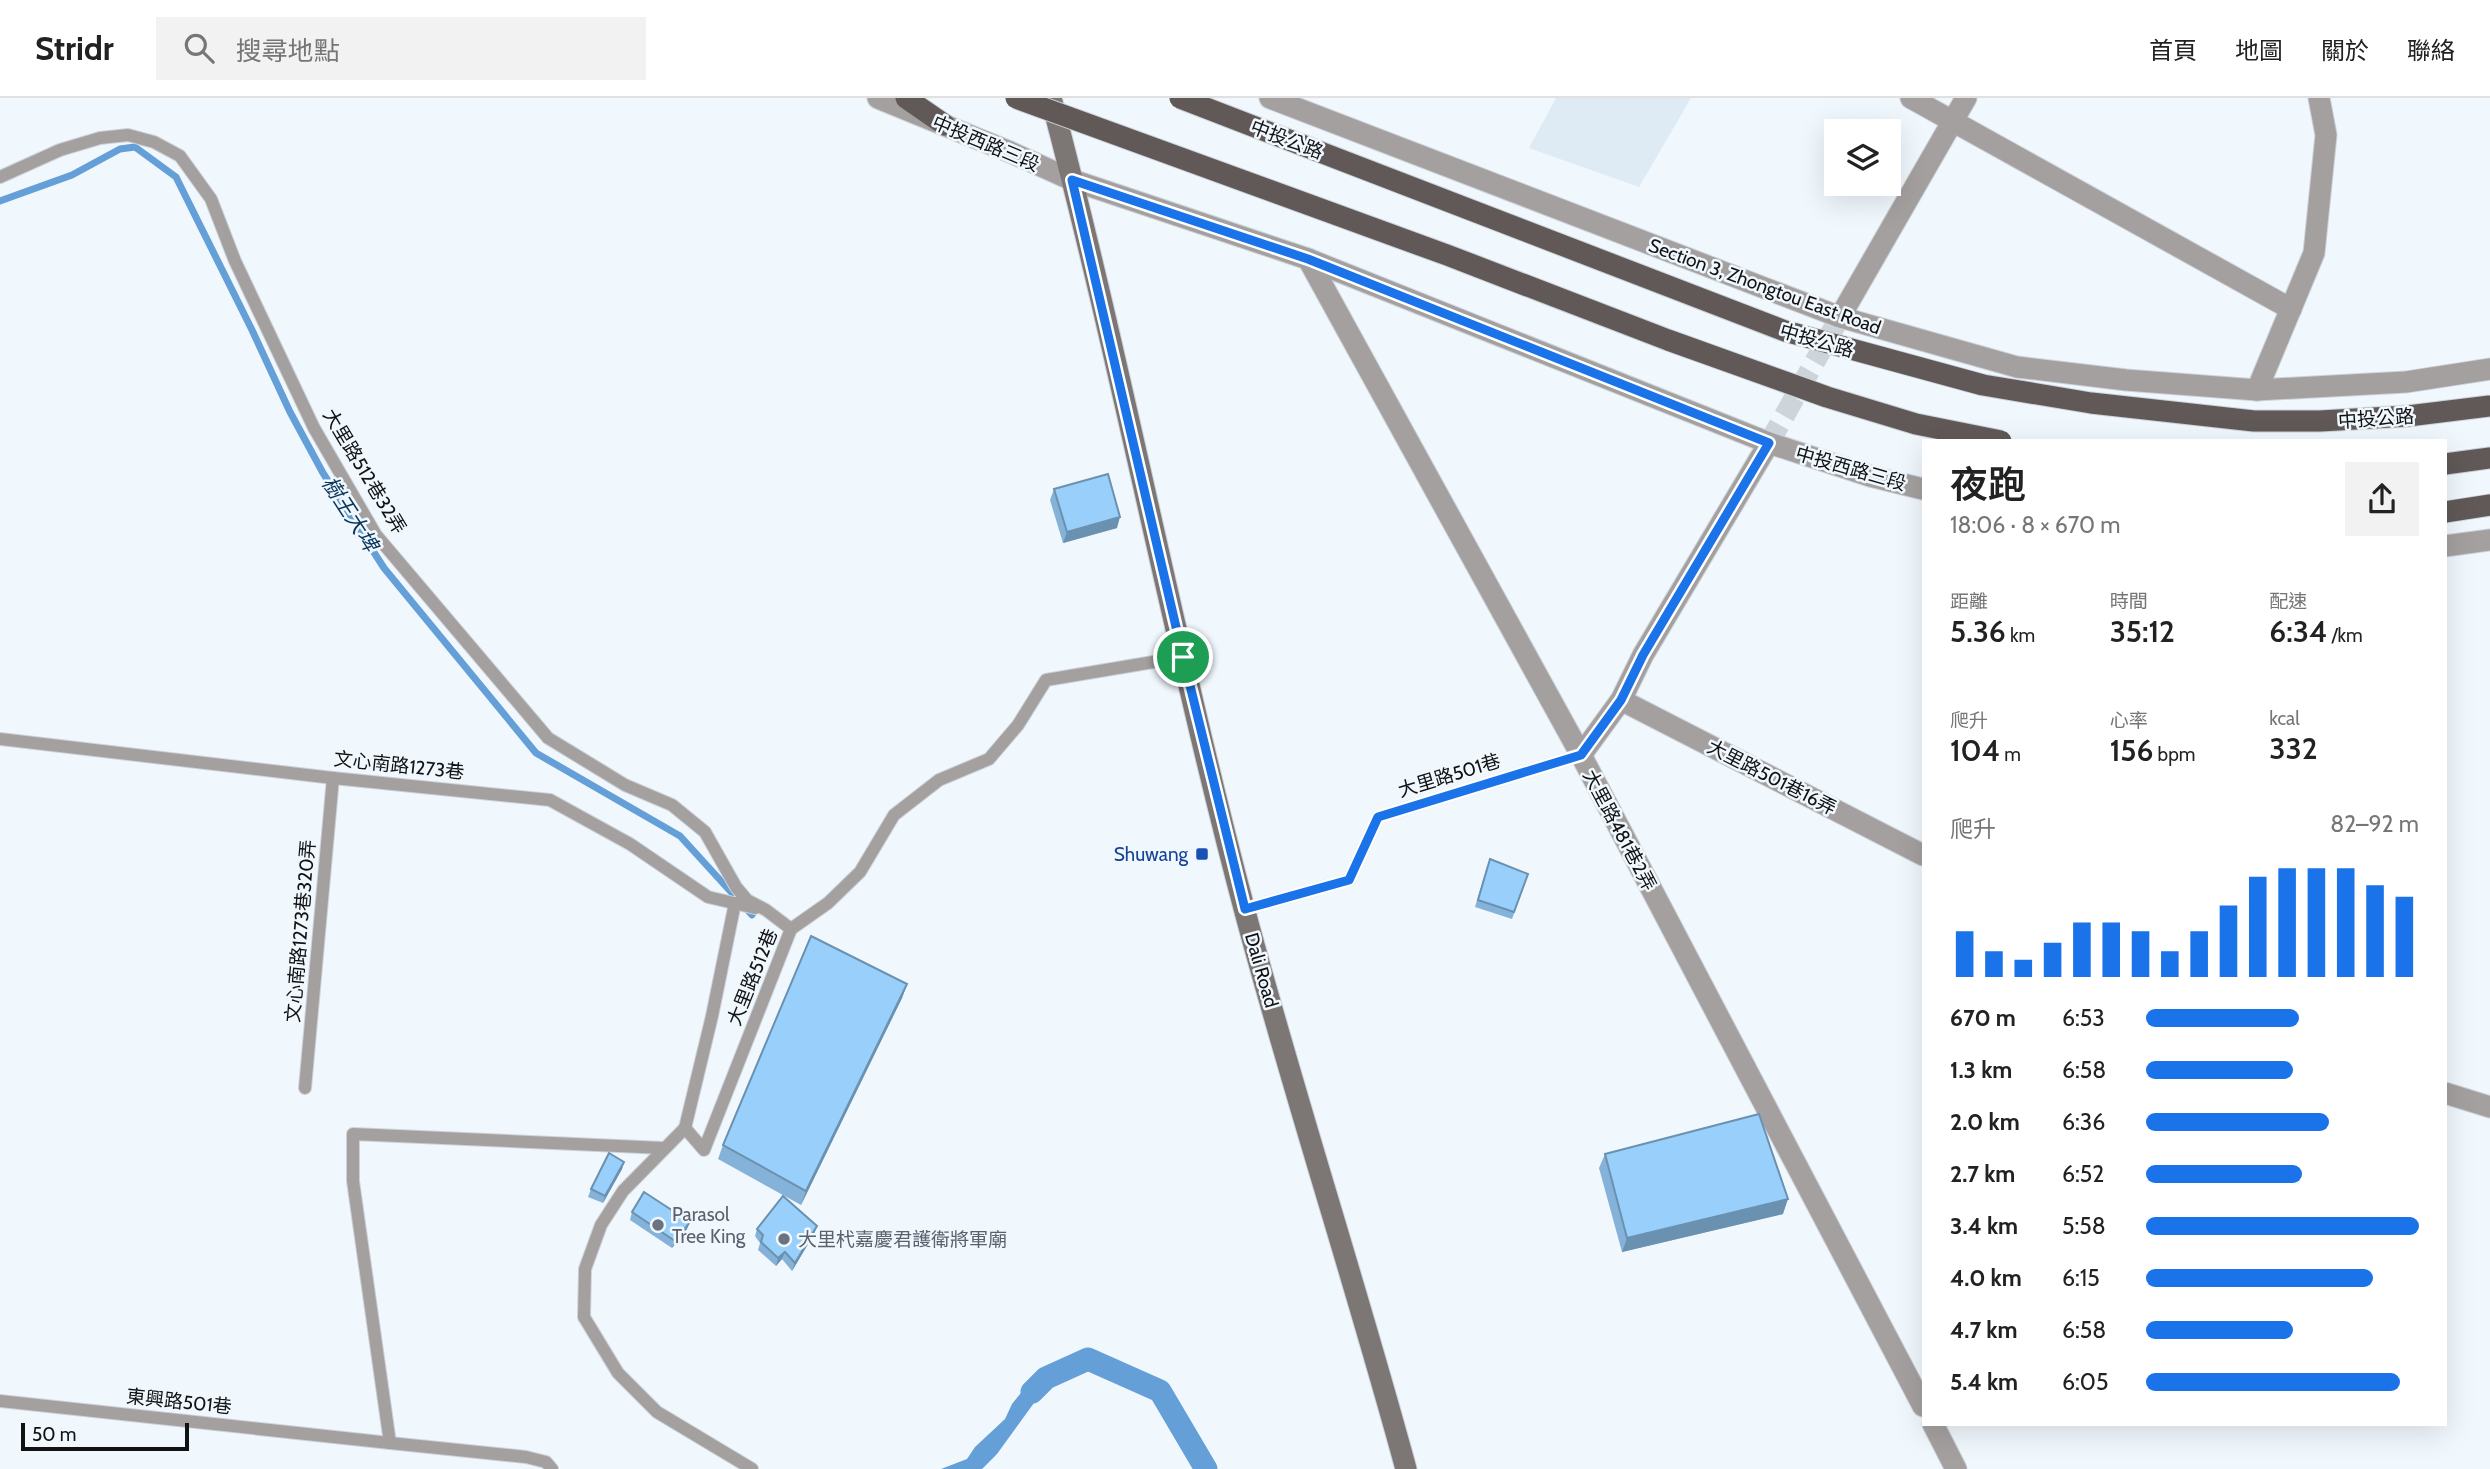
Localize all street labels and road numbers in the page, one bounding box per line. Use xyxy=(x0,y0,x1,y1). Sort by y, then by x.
street label: 中投西路三段 xyxy=(929,111,1043,176)
street label: 中投公路 xyxy=(1247,115,1326,164)
street label: Section 3, Zhongtou East Road xyxy=(1646,234,1884,339)
street label: 中投公路 xyxy=(1777,319,1857,362)
street label: 中投公路 xyxy=(2337,404,2415,433)
street label: 大里路512巷32弄 xyxy=(318,405,411,538)
street label: 中投西路三段 xyxy=(1793,442,1909,495)
street label: 大里路501巷16弄 xyxy=(1703,735,1840,820)
street label: 文心南路1273巷 xyxy=(333,747,465,784)
street label: 大里路501巷 xyxy=(1395,749,1503,802)
street label: 大里路481巷2弄 xyxy=(1578,766,1661,895)
street label: 文心南路1273巷320弄 xyxy=(281,839,320,1023)
street label: 大里路512巷 xyxy=(723,925,782,1029)
street label: Dali Road xyxy=(1240,930,1283,1010)
street label: 東興路501巷 xyxy=(125,1385,233,1418)

